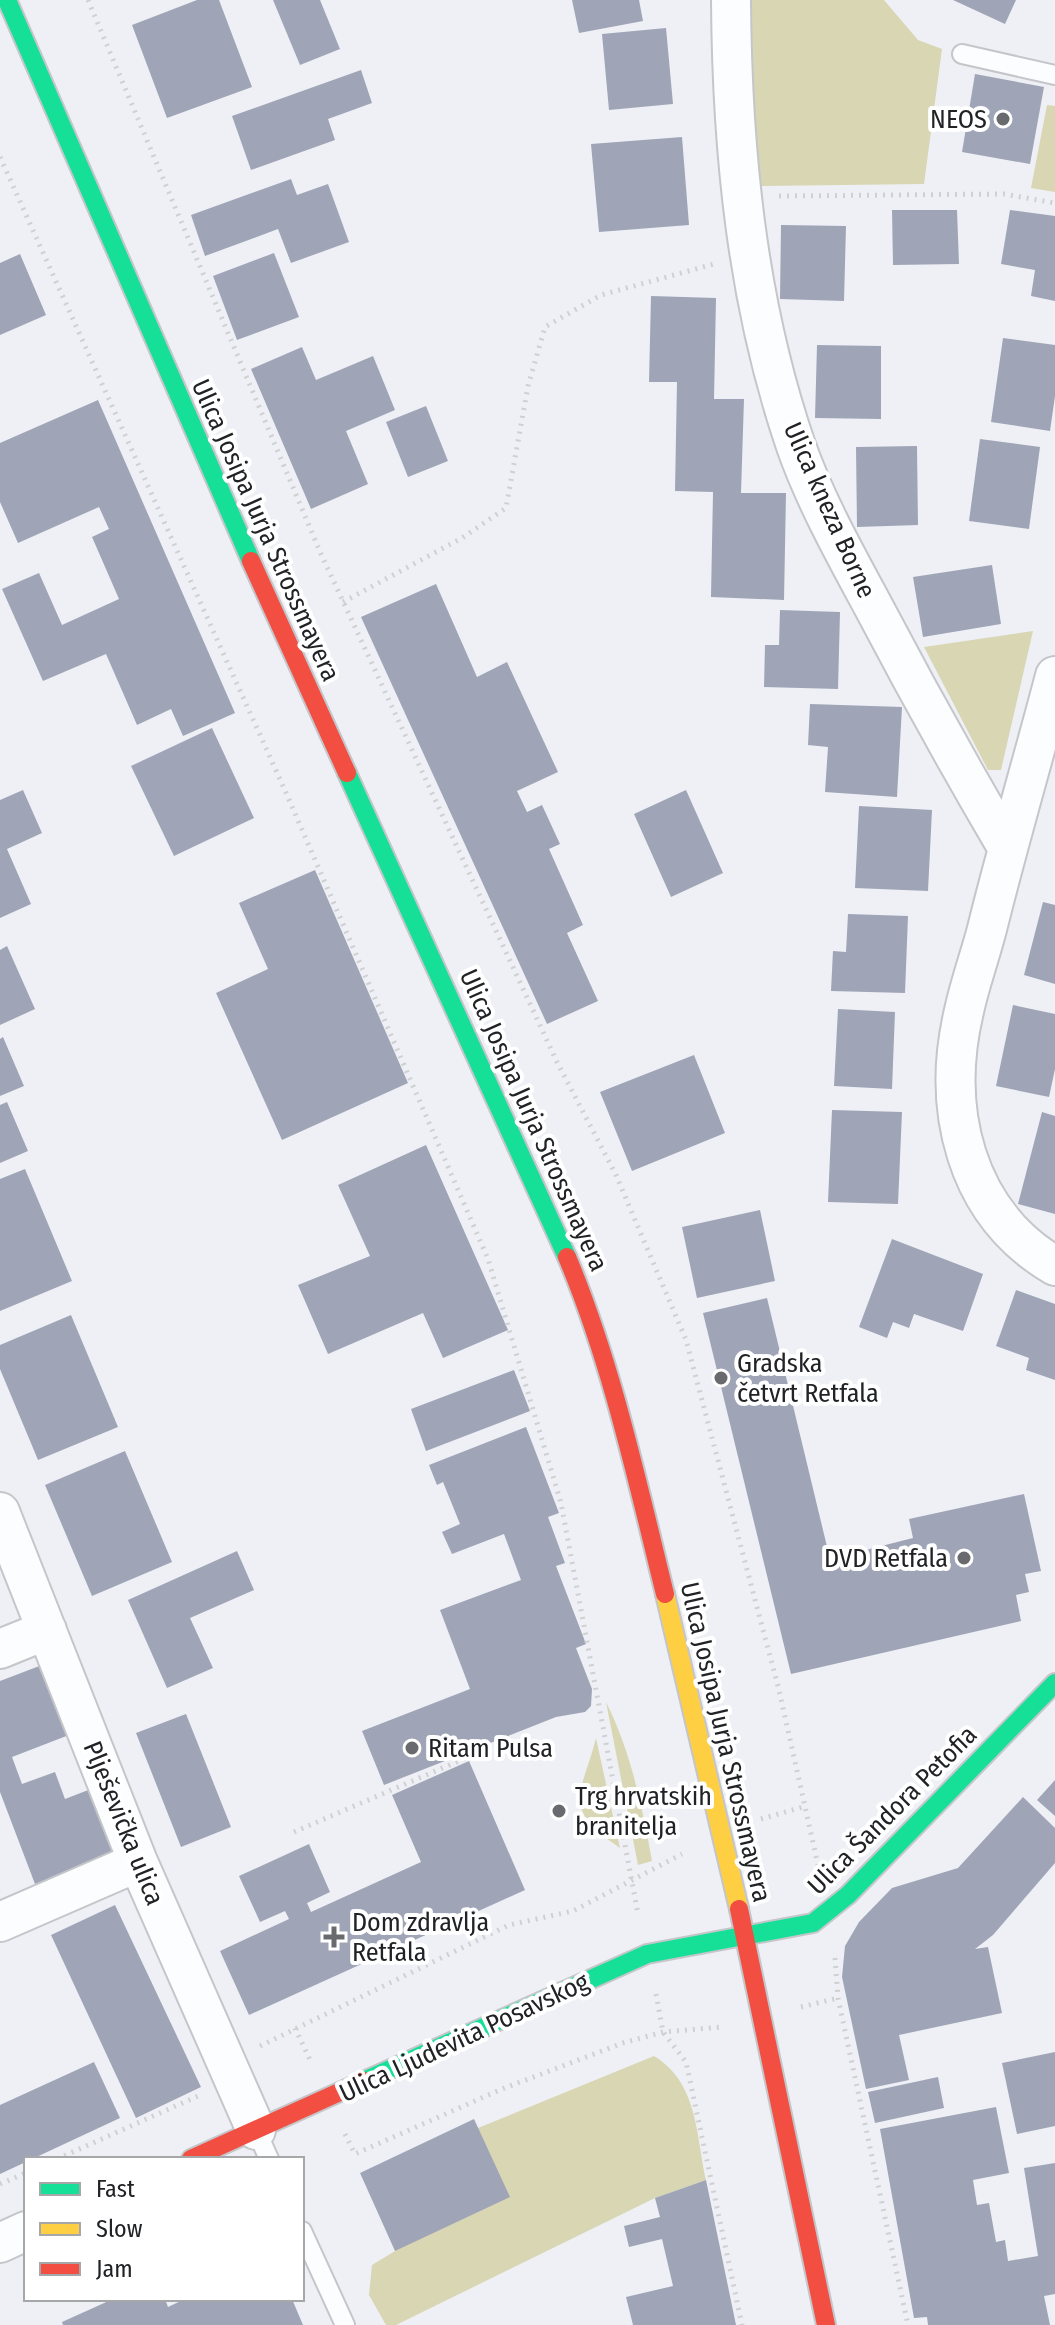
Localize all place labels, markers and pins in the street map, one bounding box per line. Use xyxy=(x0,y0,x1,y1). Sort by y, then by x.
place label: NEOS xyxy=(930,104,987,135)
marker: NEOS xyxy=(994,110,1012,128)
place label: Gradska četvrt Retfala xyxy=(737,1348,879,1409)
marker: Gradska četvrt Retfala xyxy=(712,1369,730,1387)
place label: DVD Retfala xyxy=(824,1543,948,1574)
marker: DVD Retfala xyxy=(955,1549,973,1567)
place label: Ritam Pulsa xyxy=(428,1733,553,1764)
marker: Ritam Pulsa xyxy=(403,1739,421,1757)
place label: Trg hrvatskih branitelja xyxy=(575,1781,712,1842)
marker: Trg hrvatskih branitelja xyxy=(550,1802,568,1820)
place label: Dom zdravlja Retfala xyxy=(352,1907,489,1968)
marker: Dom zdravlja Retfala xyxy=(323,1926,345,1948)

